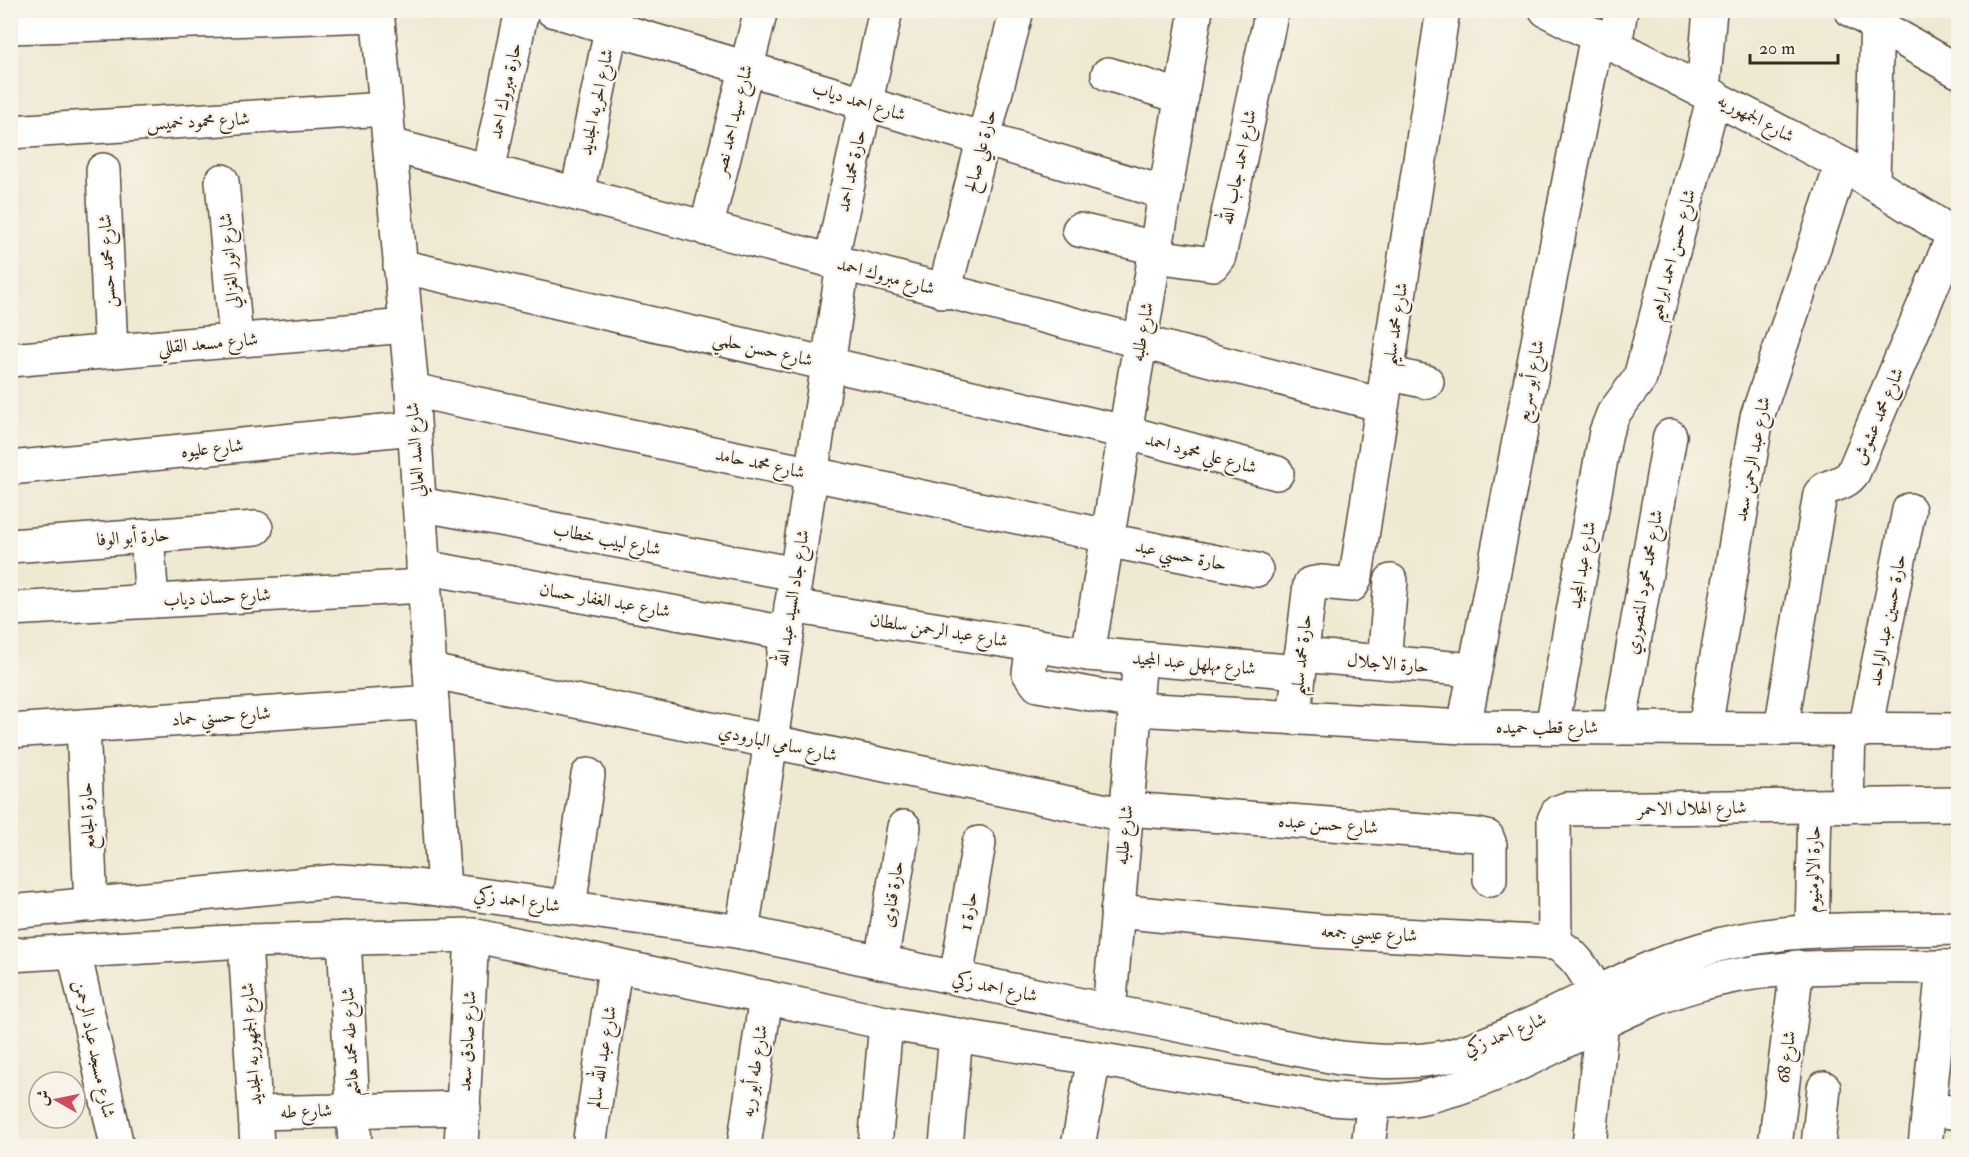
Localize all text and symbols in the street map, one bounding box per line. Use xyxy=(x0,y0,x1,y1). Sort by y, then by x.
scale bar xyxy=(1750,27,1838,65)
text: 20 m xyxy=(1759,37,1795,60)
street label: حارة مبروك احمد xyxy=(484,41,527,141)
street label: شارع الحريه الجديد xyxy=(574,47,622,158)
street label: شارع سيد احمد نصر xyxy=(708,62,761,181)
street label: شارع احمد دياب xyxy=(808,76,908,129)
street label: شارع الجمهوريه xyxy=(1712,89,1798,151)
street label: شارع محمود خميس xyxy=(146,107,250,139)
street label: حارة علي صالح xyxy=(959,107,1007,196)
street label: شارع احمد جاب الله xyxy=(1212,107,1265,227)
street label: حارة محمد احمد xyxy=(832,128,871,214)
street label: شارع حسن احمد ابراهيم xyxy=(1644,187,1707,325)
street label: شارع انور الغزالي xyxy=(214,212,248,310)
street label: شارع محمد حسن xyxy=(94,214,124,308)
street label: شارع مبروك احمد xyxy=(834,252,937,303)
street label: شارع محمد سليم xyxy=(1378,281,1419,368)
street label: شارع طلبه xyxy=(1126,301,1162,364)
street label: شارع حسن حلمي xyxy=(710,327,815,377)
street label: شارع مسعد القللي xyxy=(157,328,260,364)
street label: شارع أبو سريع xyxy=(1509,338,1554,425)
street label: شارع محمد عشوش xyxy=(1848,364,1912,469)
street label: شارع عبد الرحمن سعد xyxy=(1729,395,1779,524)
street label: شارع السد العالي xyxy=(401,401,433,498)
street label: شارع علي محمود احمد xyxy=(1141,428,1259,484)
street label: شارع عليوه xyxy=(180,434,245,466)
street label: شارع محمد حامد xyxy=(712,443,807,487)
street label: شارع محمد محمود المنصوري xyxy=(1620,508,1671,657)
street label: شارع لبيب خطاب xyxy=(551,518,663,564)
street label: شارع عبد المجيد xyxy=(1563,520,1604,611)
street label: حارة أبو الوفا xyxy=(96,521,170,552)
street label: شارع جاد السيد عبد الله xyxy=(767,528,818,669)
street label: حارة حسبي عبد xyxy=(1132,535,1229,581)
street label: حارة حسين عبد الواحد xyxy=(1863,552,1912,688)
street label: شارع عبد الغفار حسان xyxy=(537,578,672,626)
street label: شارع حسان دياب xyxy=(163,583,272,615)
street label: شارع عبد الرحمن سلطان xyxy=(868,608,1010,656)
street label: حارة محمد سليم xyxy=(1286,613,1323,698)
street label: شارع مهلهل عبد المجيد xyxy=(1131,647,1257,683)
street label: حارة الاجلال xyxy=(1346,648,1430,679)
street label: شارع حسني حماد xyxy=(171,702,272,736)
street label: شارع قطب حميده xyxy=(1496,716,1598,742)
street label: شارع سامي البارودي xyxy=(716,720,839,770)
street label: حارة الجامع xyxy=(74,781,105,850)
street label: شارع الهلال الاحمر xyxy=(1635,796,1747,824)
street label: شارع طلبه xyxy=(1110,804,1142,866)
street label: شارع حسن عبده xyxy=(1277,810,1379,842)
street label: حارة الالومنيوم xyxy=(1801,825,1830,913)
street label: حارة قناوى xyxy=(876,859,909,929)
street label: شارع احمد زكي xyxy=(472,882,562,921)
street label: حارة 1 xyxy=(954,890,983,932)
street label: شارع عيسي جمعه xyxy=(1320,919,1418,953)
street label: شارع احمد زكي xyxy=(950,966,1040,1011)
street label: شارع مسجد عباد الرحمن xyxy=(66,978,120,1121)
street label: شارع الجمهوريه الجديد xyxy=(236,982,270,1106)
street label: شارع طه محمد هاشم xyxy=(336,986,371,1097)
street label: شارع صادق سعد xyxy=(453,990,485,1092)
street label: شارع عبد الله سالم xyxy=(580,1004,626,1111)
street label: شارع احمد زكي xyxy=(1460,1007,1551,1064)
street label: شارع طه أبو ريه xyxy=(734,1023,776,1119)
street label: شارع 68 xyxy=(1772,1030,1804,1085)
north arrow xyxy=(27,1070,87,1130)
text: ش xyxy=(32,1088,54,1107)
street label: شارع طه xyxy=(280,1099,333,1127)

